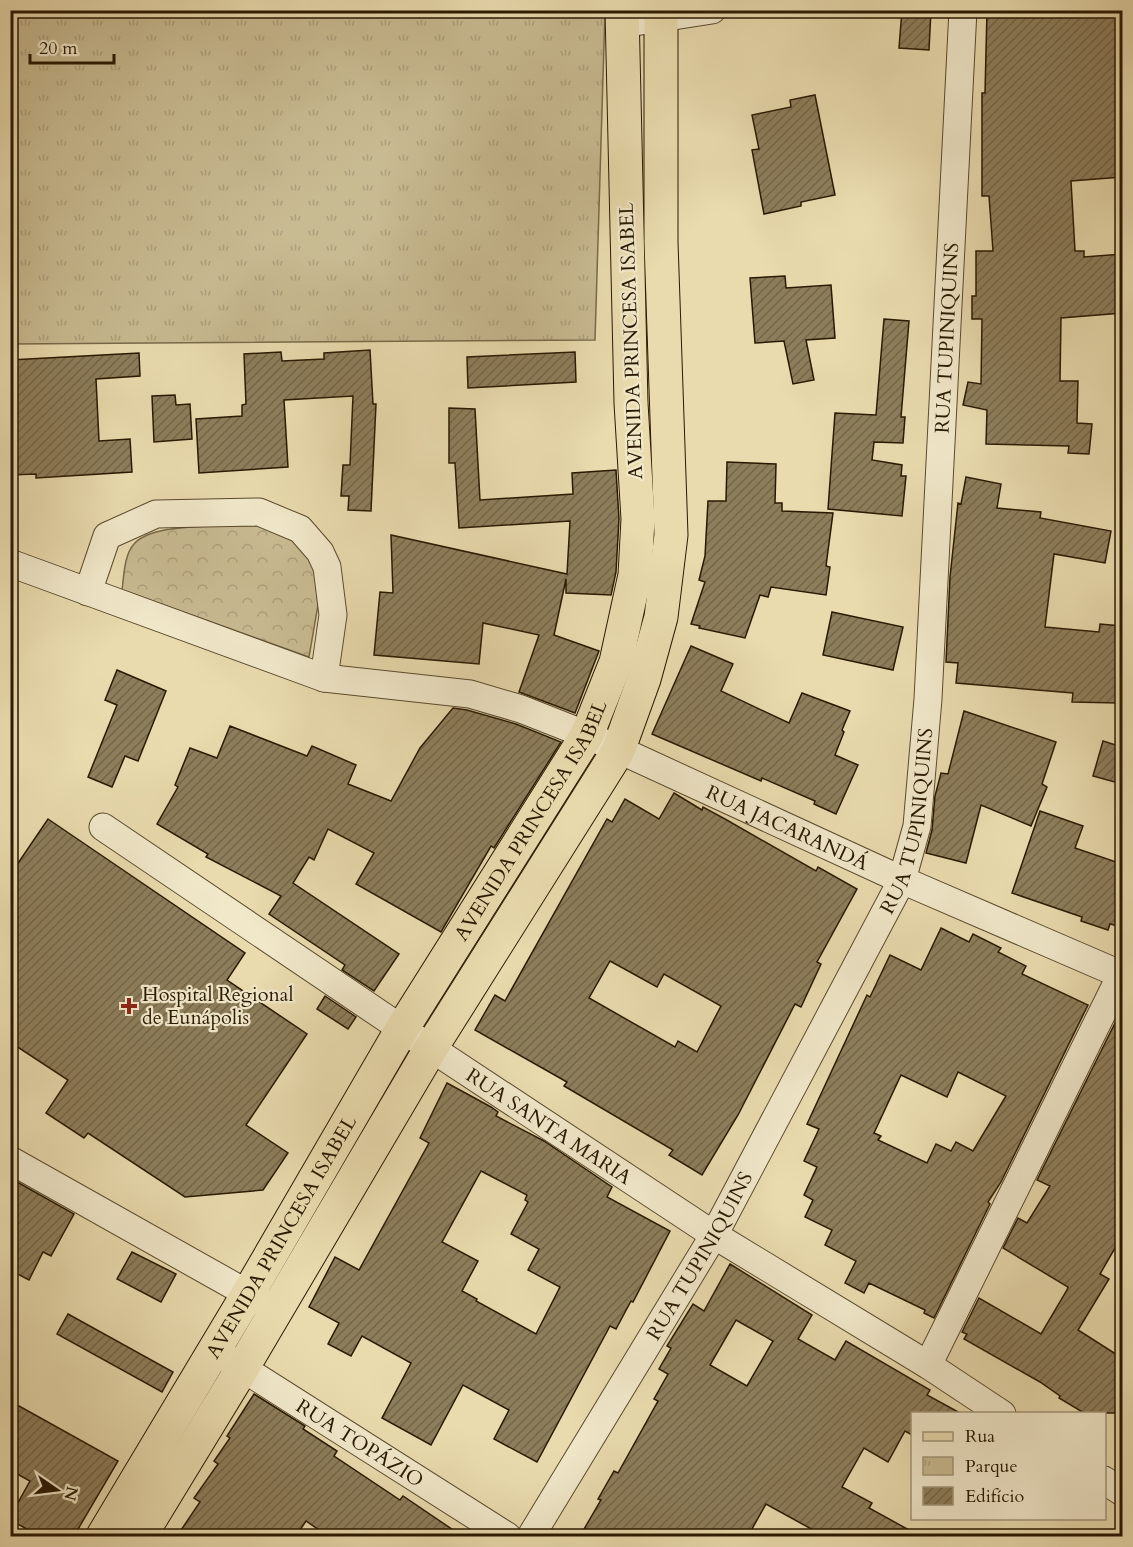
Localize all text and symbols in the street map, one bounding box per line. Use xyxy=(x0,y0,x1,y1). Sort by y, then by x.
scale bar xyxy=(30,27,114,65)
text: 20 m xyxy=(39,36,78,61)
street label: AVENIDA PRINCESA ISABEL xyxy=(613,201,649,480)
street label: RUA TUPINIQUINS xyxy=(928,242,965,434)
street label: AVENIDA PRINCESA ISABEL xyxy=(447,695,613,946)
street label: RUA TUPINIQUINS xyxy=(873,727,939,918)
street label: RUA JACARANDÁ xyxy=(702,778,874,877)
place label: Hospital Regional de Eunápolis xyxy=(142,981,294,1031)
marker: Hospital Regional de Eunápolis xyxy=(120,997,138,1015)
street label: RUA SANTA MARIA xyxy=(461,1062,638,1191)
street label: AVENIDA PRINCESA ISABEL xyxy=(199,1110,363,1363)
street label: RUA TUPINIQUINS xyxy=(640,1167,759,1345)
street label: RUA TOPÁZIO xyxy=(291,1392,429,1493)
legend xyxy=(911,1412,1106,1520)
text: Rua xyxy=(965,1424,995,1449)
text: Parque xyxy=(965,1454,1018,1479)
north arrow xyxy=(27,1460,87,1520)
text: N xyxy=(58,1484,83,1503)
text: Edifício xyxy=(965,1484,1025,1509)

